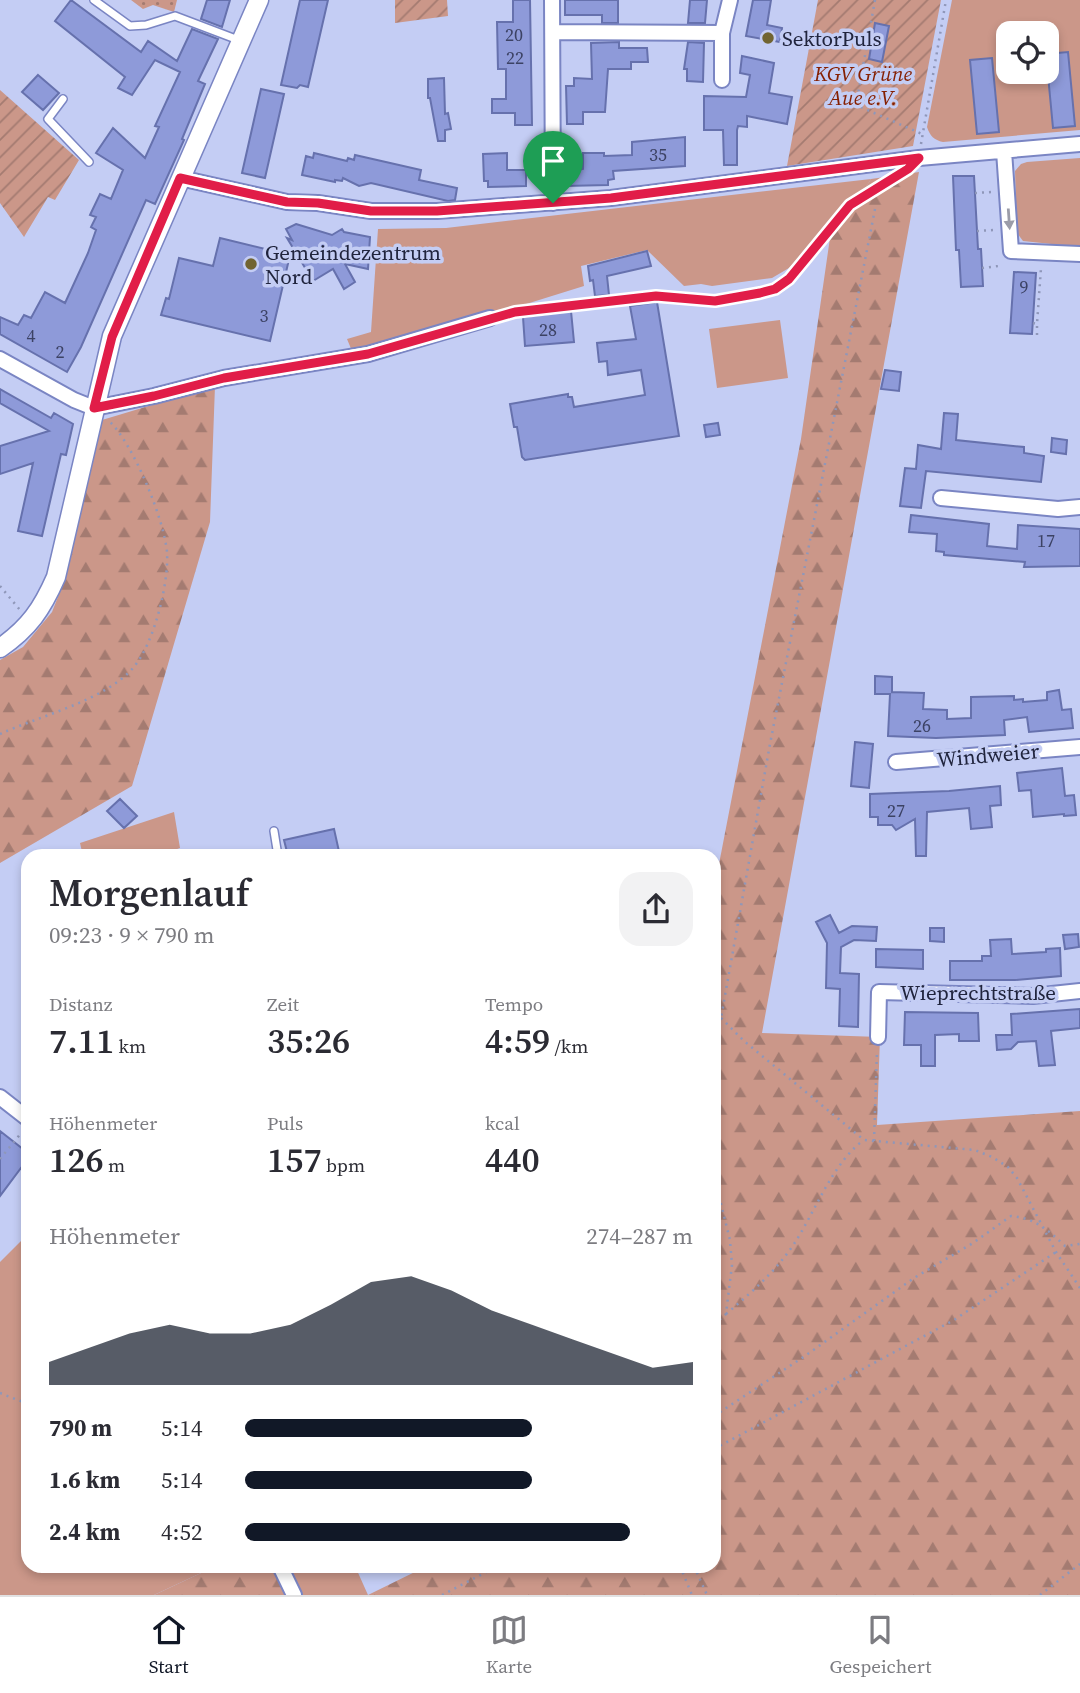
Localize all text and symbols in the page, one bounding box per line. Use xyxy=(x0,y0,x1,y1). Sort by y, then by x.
map controls xyxy=(996,21,1059,84)
button: locate xyxy=(996,21,1059,84)
house number: 20 xyxy=(505,22,523,47)
place label: SektorPuls xyxy=(782,24,882,53)
marker: SektorPuls xyxy=(760,30,776,46)
house number: 22 xyxy=(506,45,524,70)
park label: KGV Grüne Aue e.V. xyxy=(813,59,913,112)
pin xyxy=(523,131,583,203)
icon: arrive xyxy=(534,142,572,180)
house number: 35 xyxy=(649,142,667,167)
one-way arrow xyxy=(1003,208,1014,230)
place label: Gemeindezentrum Nord xyxy=(265,238,441,291)
marker: Gemeindezentrum Nord xyxy=(243,256,259,272)
house number: 9 xyxy=(1020,274,1029,299)
house number: 3 xyxy=(260,303,269,328)
house number: 28 xyxy=(539,317,557,342)
house number: 4 xyxy=(27,323,36,348)
house number: 2 xyxy=(56,339,65,364)
house number: 17 xyxy=(1037,528,1055,553)
house number: 26 xyxy=(913,713,931,738)
street label: Windweier xyxy=(936,736,1040,774)
house number: 27 xyxy=(887,798,905,823)
text: Morgenlauf xyxy=(49,867,249,919)
button: share xyxy=(619,872,693,946)
text: 09:23 · 9 × 790 m xyxy=(49,919,215,951)
street label: Wieprechtstraße xyxy=(900,978,1056,1007)
text: Distanz xyxy=(49,991,112,1017)
text: Zeit xyxy=(267,991,299,1017)
text: Tempo xyxy=(485,991,543,1017)
text: 7.11 xyxy=(49,1017,114,1065)
text: 35:26 xyxy=(267,1017,350,1065)
text: 4:59 xyxy=(485,1017,550,1065)
text: km xyxy=(114,1033,146,1059)
text: /km xyxy=(550,1033,588,1059)
text: Höhenmeter xyxy=(49,1110,157,1136)
text: Puls xyxy=(267,1110,303,1136)
text: kcal xyxy=(485,1110,520,1136)
text: 126 xyxy=(49,1136,104,1184)
text: 157 xyxy=(267,1136,322,1184)
text: 440 xyxy=(485,1136,540,1184)
text: m xyxy=(104,1152,125,1178)
text: bpm xyxy=(322,1152,365,1178)
text: Höhenmeter xyxy=(49,1220,180,1252)
text: 274–287 m xyxy=(586,1220,693,1252)
text: 790 m xyxy=(49,1412,112,1444)
text: 5:14 xyxy=(161,1412,202,1444)
text: 1.6 km xyxy=(49,1464,120,1496)
text: 5:14 xyxy=(161,1464,202,1496)
text: 2.4 km xyxy=(49,1516,120,1548)
text: 4:52 xyxy=(161,1516,202,1548)
tab: Start xyxy=(149,1611,189,1679)
tab: Karte xyxy=(486,1611,532,1679)
tab: Gespeichert xyxy=(829,1611,931,1679)

